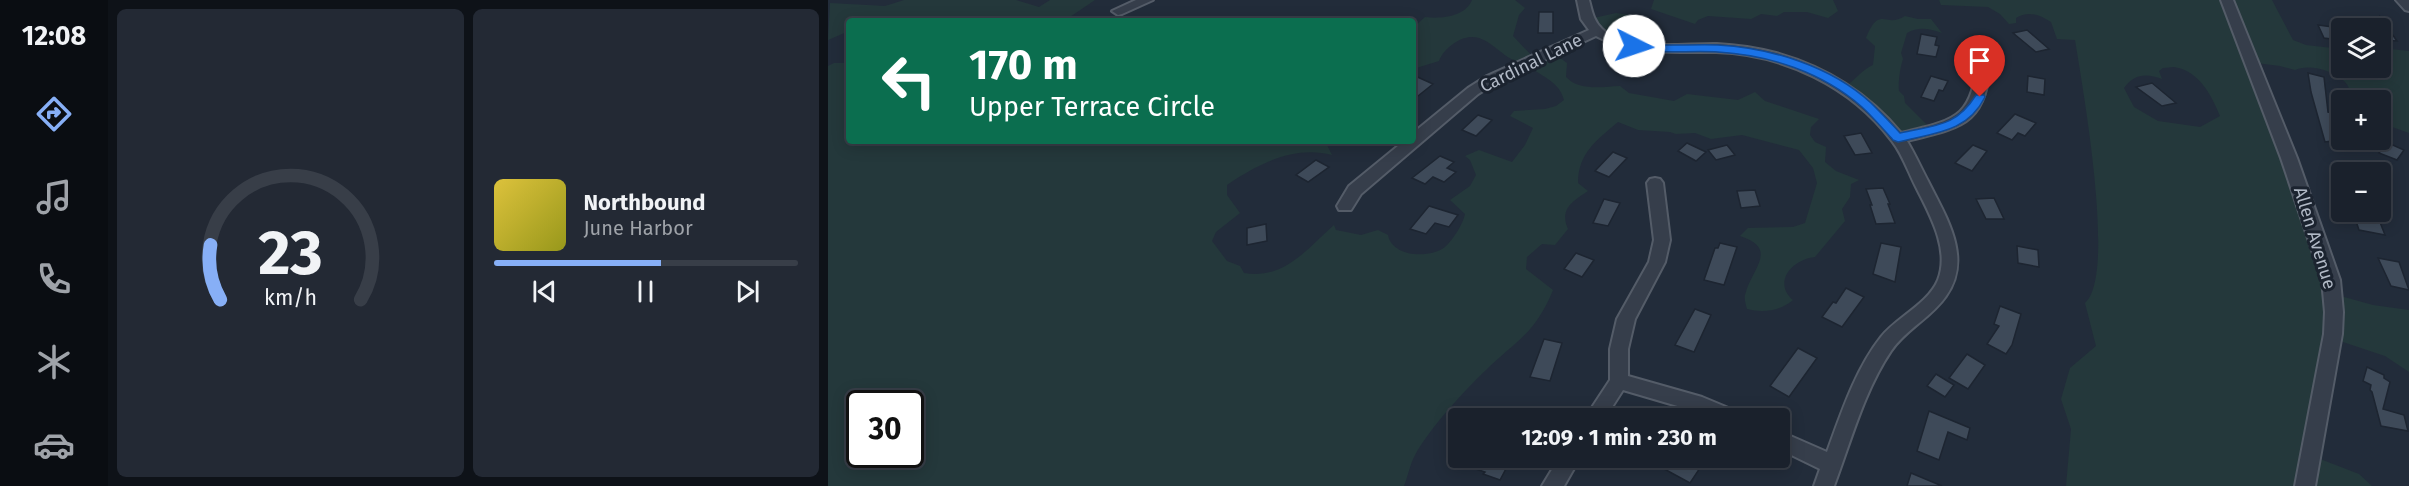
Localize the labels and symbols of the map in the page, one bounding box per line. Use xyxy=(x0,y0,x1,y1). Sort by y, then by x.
position arrow xyxy=(1602,14,1666,78)
street label: Cardinal Lane xyxy=(1476,29,1586,97)
pin xyxy=(1954,35,2005,97)
street label: Allen Avenue xyxy=(2289,184,2341,292)
speed limit sign: 30 xyxy=(846,390,924,468)

